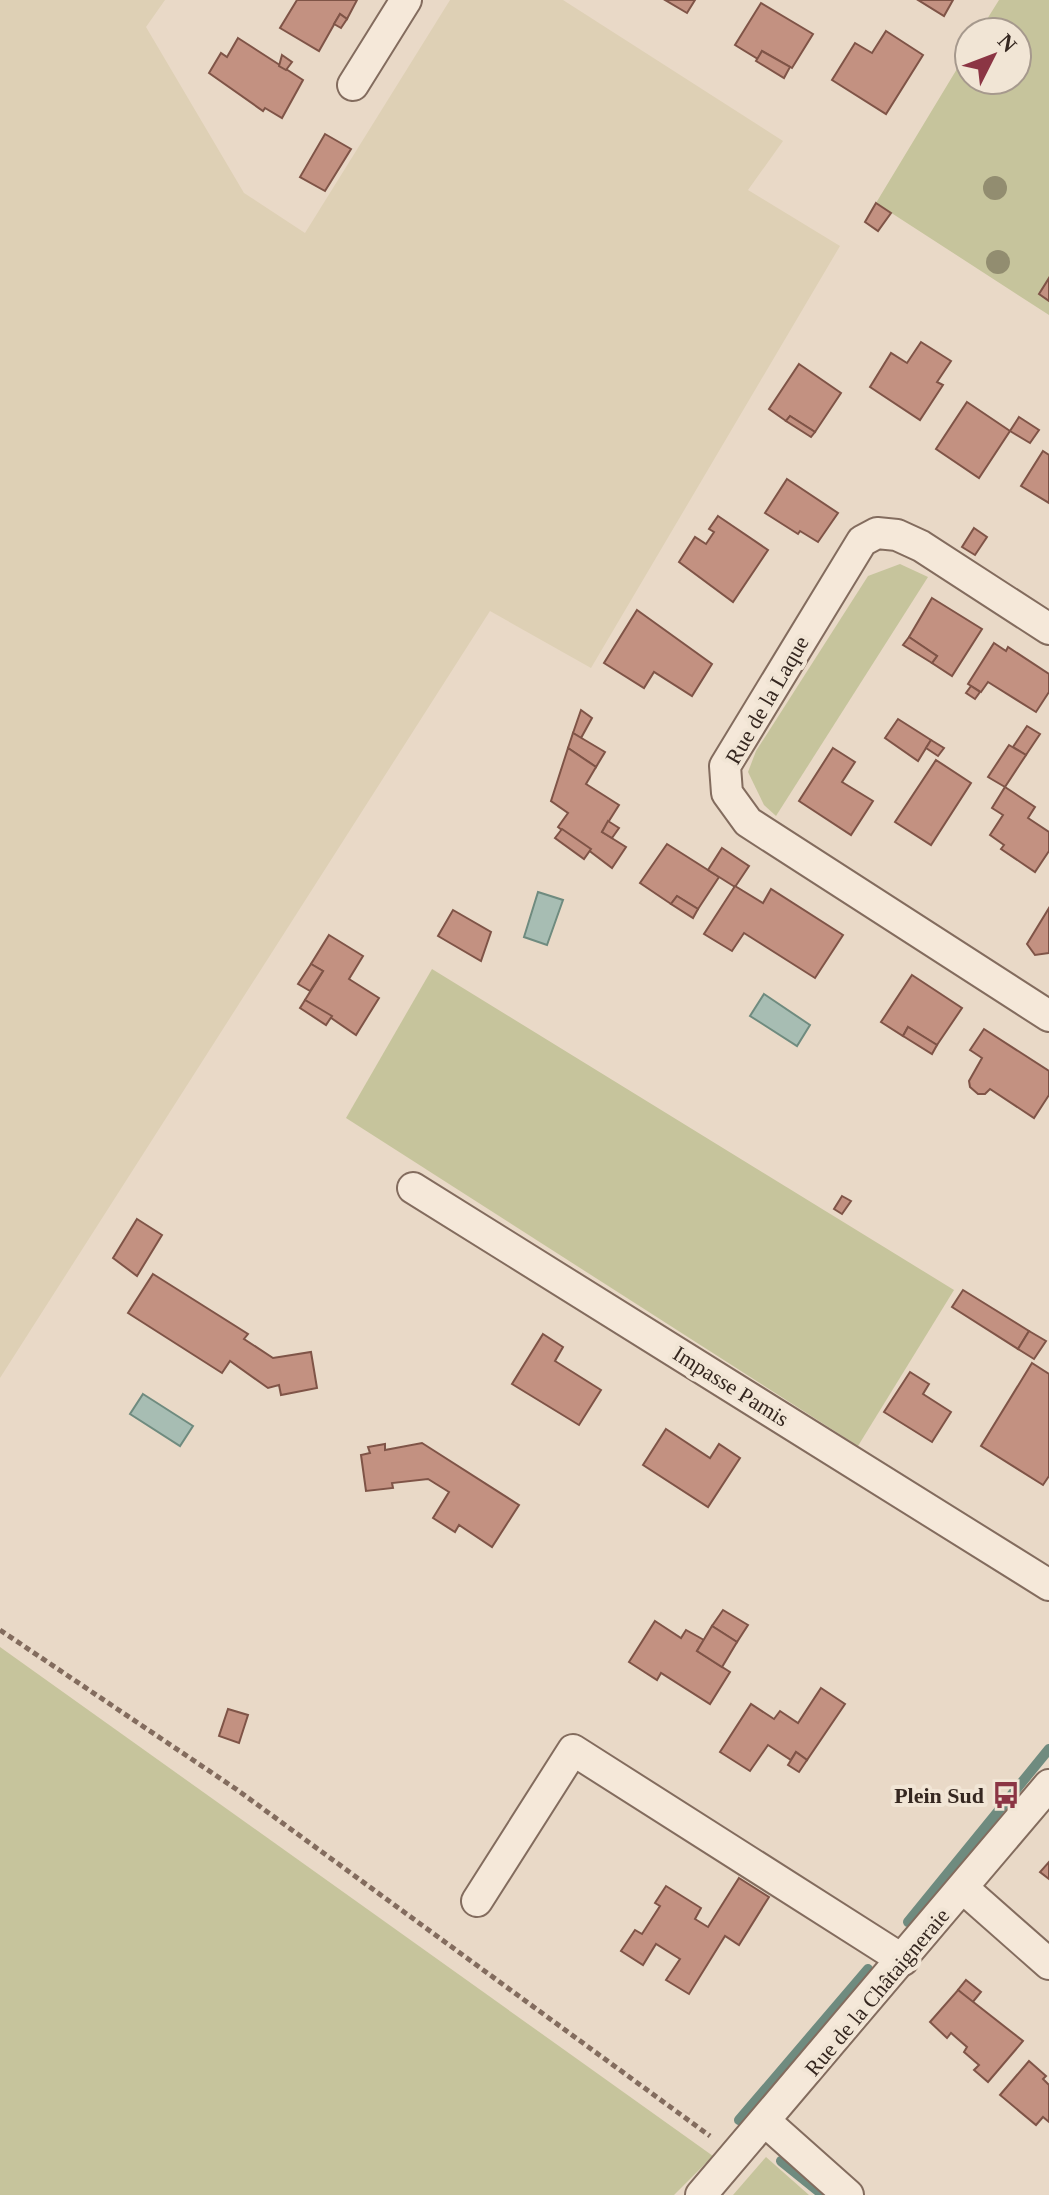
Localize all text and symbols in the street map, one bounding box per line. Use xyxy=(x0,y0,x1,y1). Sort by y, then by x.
north arrow xyxy=(953,16,1033,96)
text: N xyxy=(993,29,1022,57)
street label: Rue de la Laque xyxy=(720,632,814,768)
street label: Impasse Pamis xyxy=(669,1341,793,1431)
bus stop icon: Plein Sud xyxy=(991,1780,1021,1810)
place label: Plein Sud xyxy=(894,1783,984,1808)
street label: Rue de la Châtaigneraie xyxy=(800,1903,954,2081)

